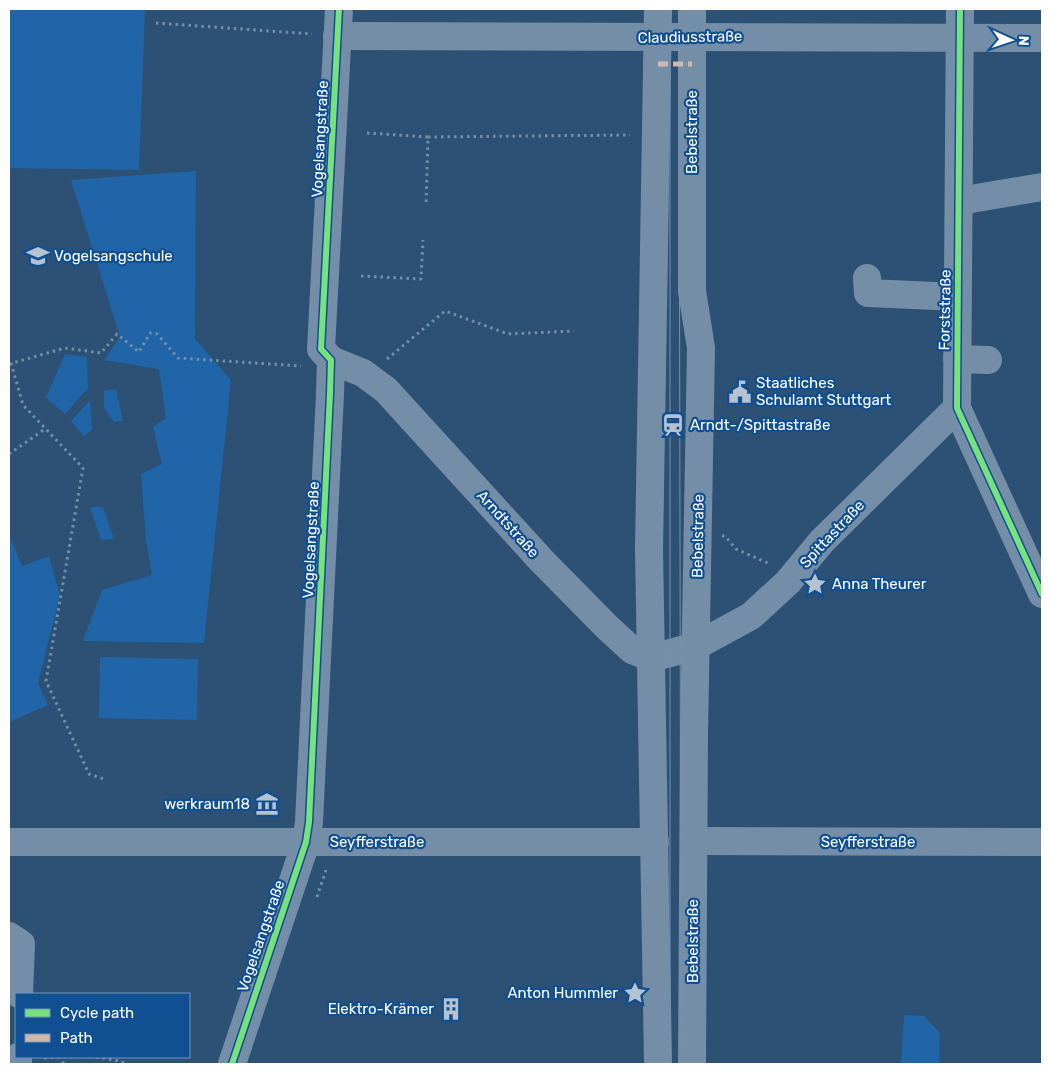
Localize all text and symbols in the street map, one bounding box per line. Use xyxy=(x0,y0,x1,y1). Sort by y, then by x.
north arrow xyxy=(986,15,1036,65)
street label: Claudiusstraße xyxy=(637,27,743,47)
text: N xyxy=(1015,35,1032,46)
street label: Vogelsangstraße xyxy=(308,80,332,198)
street label: Bebelstraße xyxy=(683,90,701,174)
school or university icon: Vogelsangschule xyxy=(25,243,51,269)
place label: Vogelsangschule xyxy=(54,247,173,265)
street label: Forststraße xyxy=(935,269,955,351)
place label: Staatliches Schulamt Stuttgart xyxy=(756,374,891,409)
public building icon: Staatliches Schulamt Stuttgart xyxy=(727,379,753,405)
station icon: Arndt-/Spittastraße xyxy=(660,412,686,438)
place label: Arndt-/Spittastraße xyxy=(690,416,830,434)
street label: Vogelsangstraße xyxy=(299,481,323,599)
street label: Arndtstraße xyxy=(473,487,543,561)
street label: Bebelstraße xyxy=(688,494,708,578)
street label: Spittastraße xyxy=(796,496,868,572)
place icon: Anna Theurer xyxy=(802,571,828,597)
place label: Anna Theurer xyxy=(832,575,927,593)
museum icon: werkraum18 xyxy=(254,791,280,817)
place label: werkraum18 xyxy=(164,795,250,813)
street label: Seyfferstraße xyxy=(330,833,424,851)
street label: Seyfferstraße xyxy=(821,833,915,851)
street label: Vogelsangstraße xyxy=(233,878,289,994)
street label: Bebelstraße xyxy=(684,899,702,983)
place icon: Anton Hummler xyxy=(622,980,648,1006)
place label: Anton Hummler xyxy=(508,984,618,1002)
legend xyxy=(15,993,190,1058)
building icon: Elektro-Krämer xyxy=(438,996,464,1022)
place label: Elektro-Krämer xyxy=(328,1000,434,1018)
text: Cycle path xyxy=(60,1004,134,1022)
text: Path xyxy=(60,1029,93,1047)

